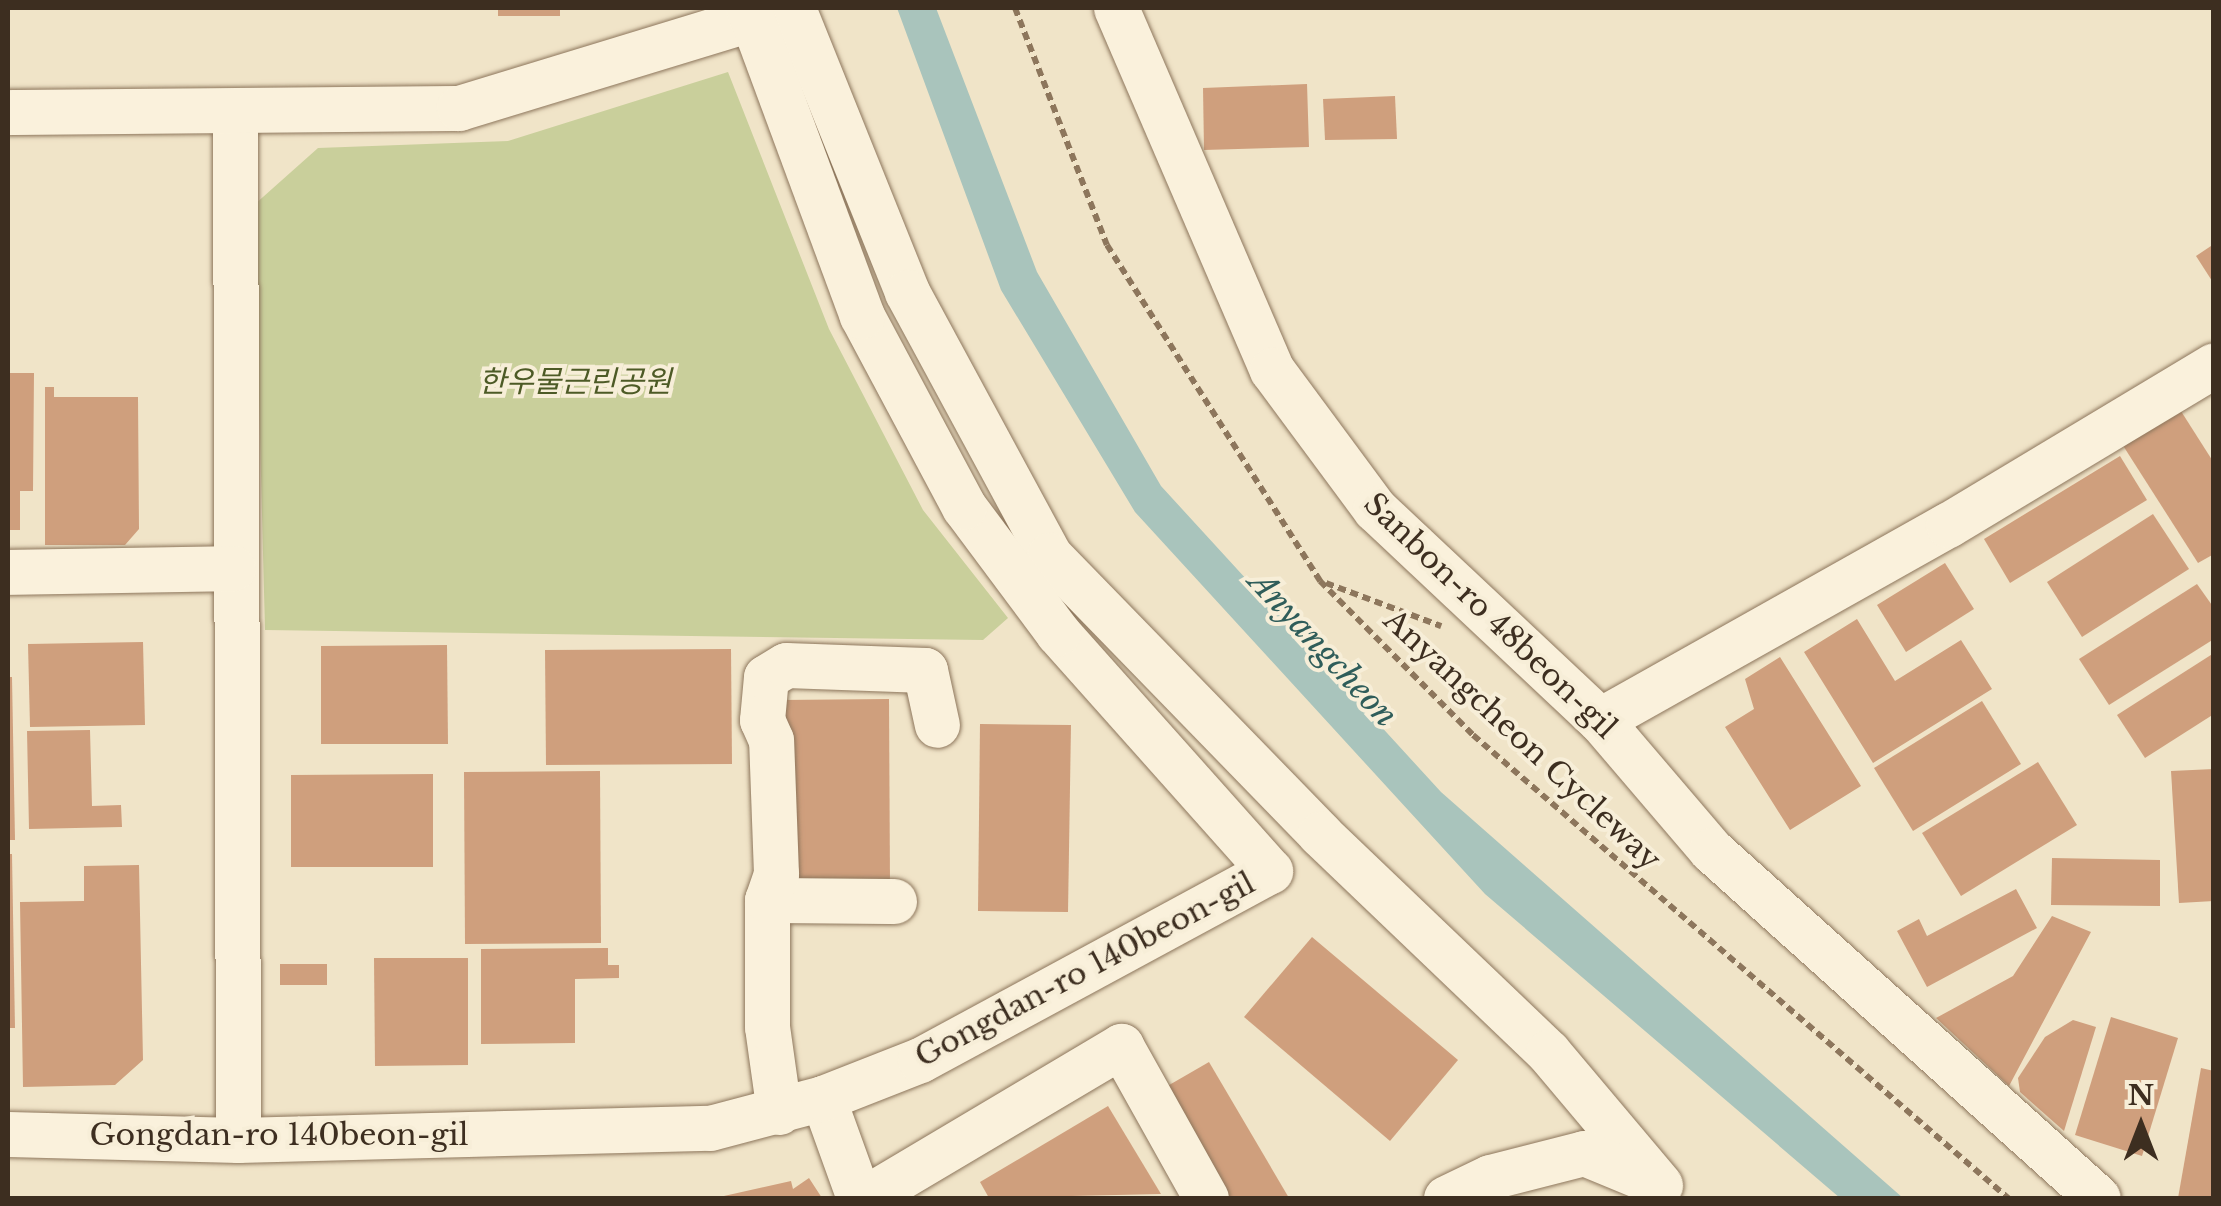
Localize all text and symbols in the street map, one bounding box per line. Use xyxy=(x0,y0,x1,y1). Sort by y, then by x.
park label: 한우물근린공원 xyxy=(478,364,672,400)
street label: Sanbon-ro 48beon-gil xyxy=(1356,486,1624,746)
water label: Anyangcheon xyxy=(1241,563,1405,735)
street label: Anyangcheon Cycleway xyxy=(1376,602,1668,878)
street label: Gongdan-ro 140beon-gil xyxy=(909,865,1261,1075)
north arrow xyxy=(2091,1076,2191,1176)
text: N xyxy=(2128,1078,2154,1113)
street label: Gongdan-ro 140beon-gil xyxy=(89,1117,469,1153)

